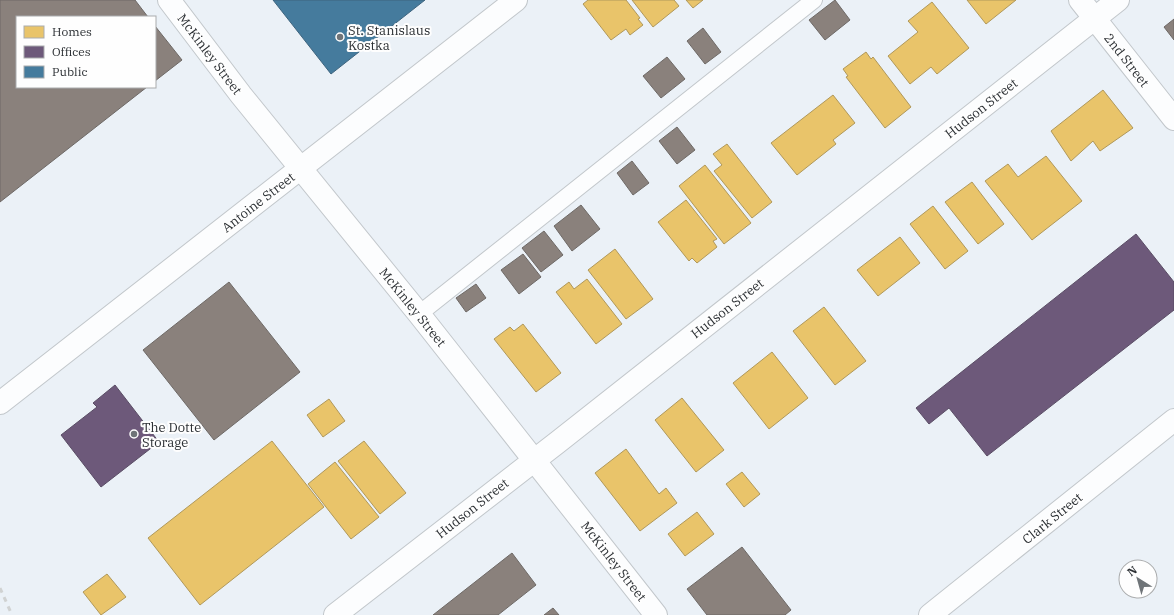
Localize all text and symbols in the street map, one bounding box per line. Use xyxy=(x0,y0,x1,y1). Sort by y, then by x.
street label: McKinley Street xyxy=(174,10,246,98)
legend xyxy=(16,16,156,88)
place label: St. Stanislaus Kostka xyxy=(348,22,430,54)
text: Homes xyxy=(52,24,92,39)
street label: 2nd Street xyxy=(1100,30,1153,91)
marker: St. Stanislaus Kostka xyxy=(335,32,345,42)
text: Offices xyxy=(52,44,91,59)
text: Public xyxy=(52,64,88,79)
street label: Hudson Street xyxy=(942,74,1021,142)
street label: Antoine Street xyxy=(218,168,299,236)
street label: McKinley Street xyxy=(376,264,450,351)
street label: Hudson Street xyxy=(688,274,767,342)
place label: The Dotte Storage xyxy=(142,419,201,451)
marker: The Dotte Storage xyxy=(129,429,139,439)
street label: Hudson Street xyxy=(433,474,512,542)
street label: Clark Street xyxy=(1019,489,1086,548)
street label: McKinley Street xyxy=(577,518,650,605)
north arrow xyxy=(1118,559,1158,599)
text: N xyxy=(1124,563,1140,579)

